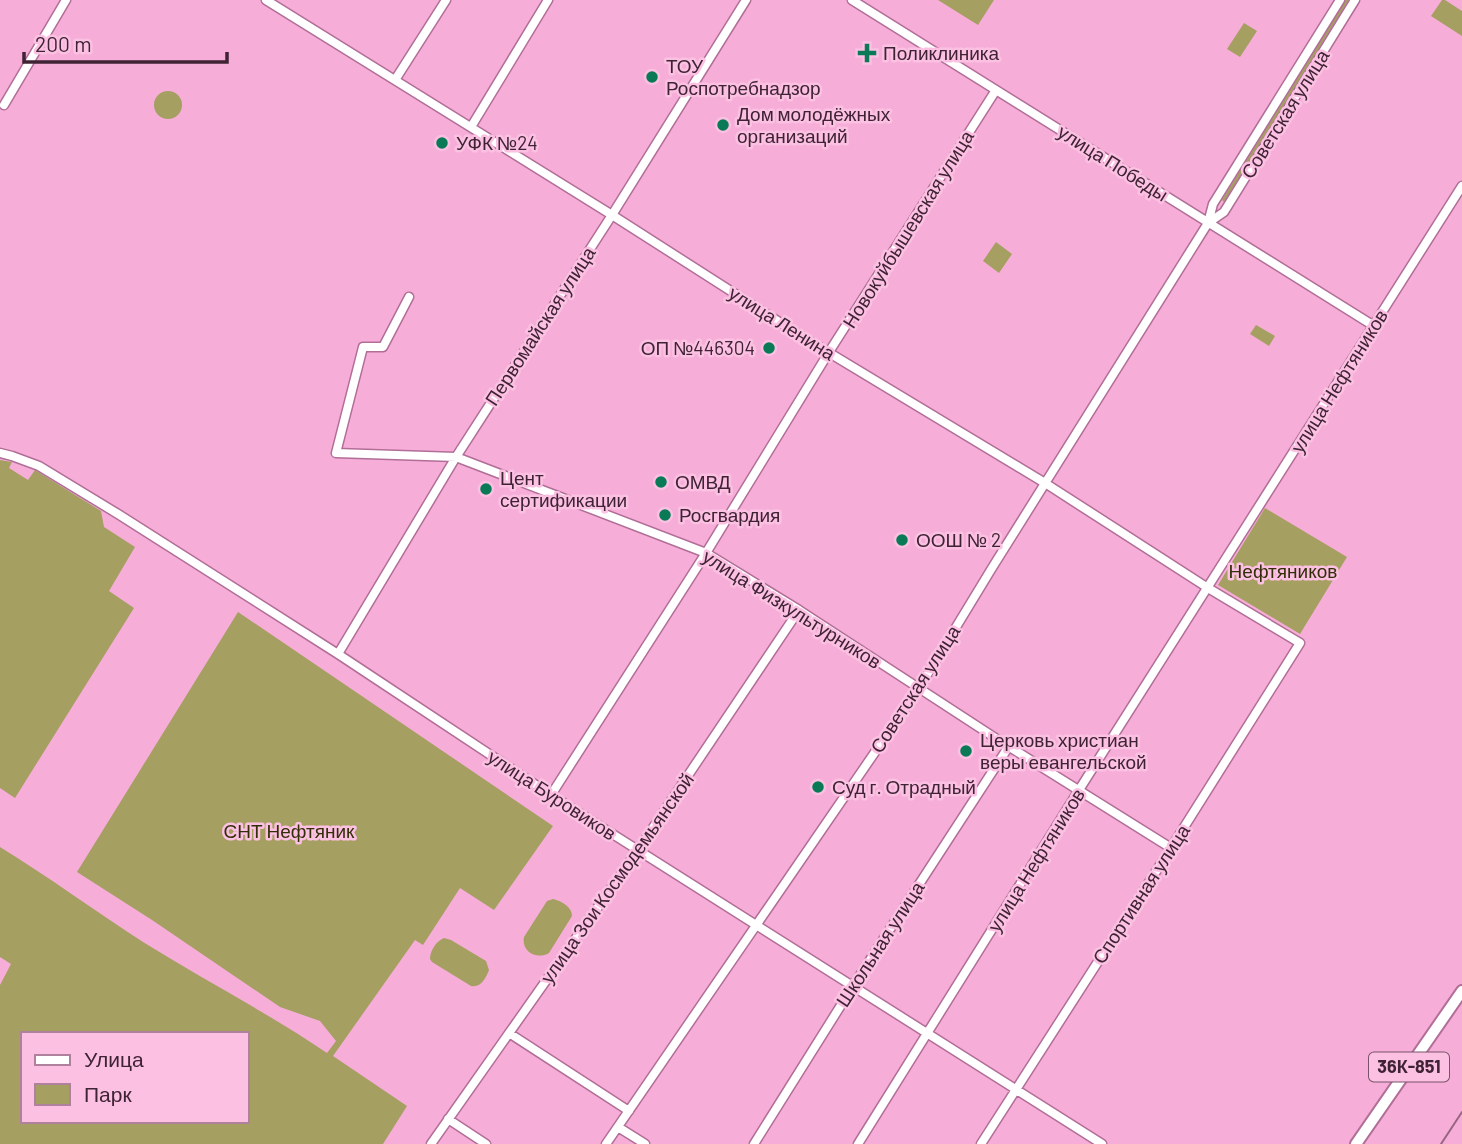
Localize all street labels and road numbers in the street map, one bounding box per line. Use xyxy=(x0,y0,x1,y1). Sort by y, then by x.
street label: Советская улица xyxy=(1236,45,1334,182)
street label: улица Победы xyxy=(1054,119,1173,206)
street label: Новокуйбышевская улица xyxy=(837,125,978,332)
street label: Первомайская улица xyxy=(480,242,600,409)
street label: улица Ленина xyxy=(725,281,840,365)
street label: улица Нефтяников xyxy=(1285,305,1392,457)
street label: улица Физкультурников xyxy=(699,544,886,673)
street label: Советская улица xyxy=(865,620,965,757)
street label: улица Буровиков xyxy=(484,745,621,845)
street label: улица Зои Космодемьянской xyxy=(535,768,698,987)
street label: улица Нефтяников xyxy=(982,784,1089,936)
street label: Спортивная улица xyxy=(1087,819,1194,968)
street label: Школьная улица xyxy=(831,877,929,1011)
road number: 36К-851 xyxy=(1369,1052,1449,1082)

